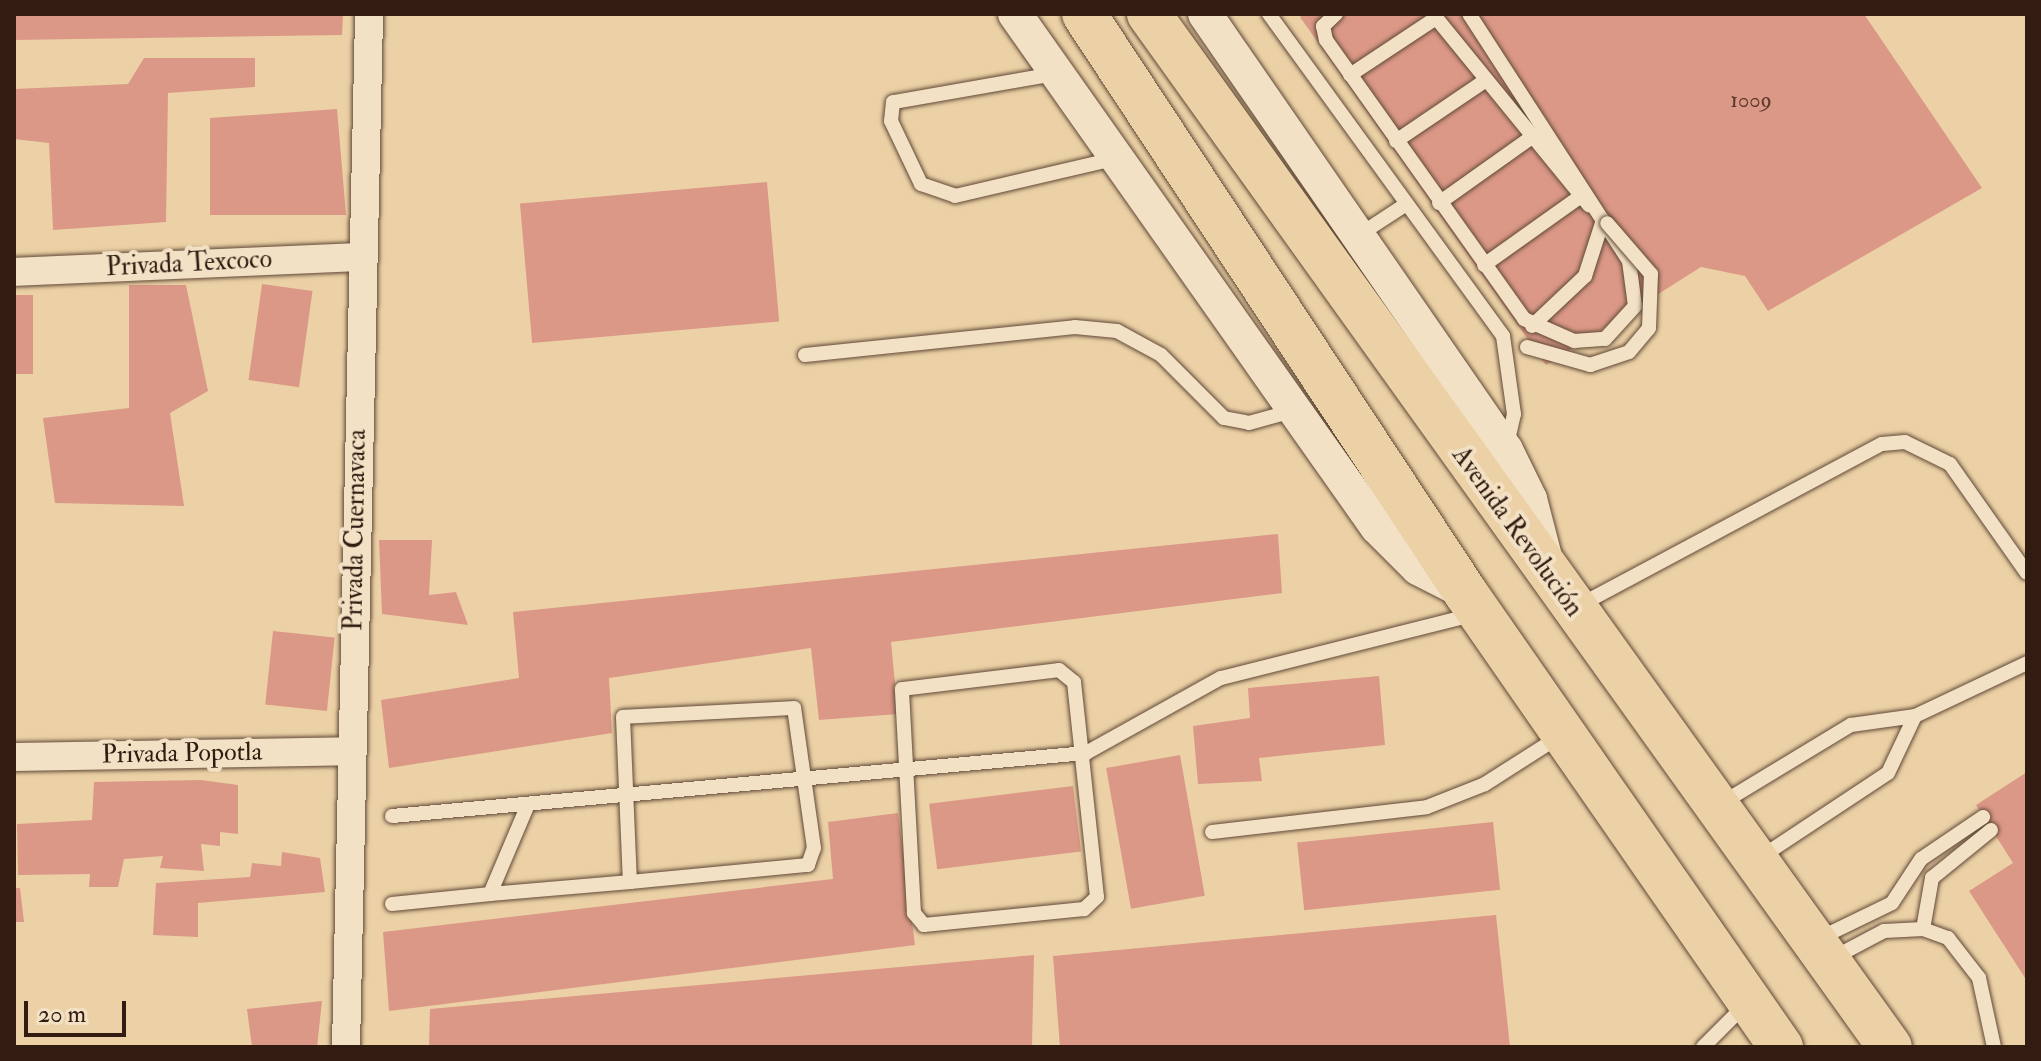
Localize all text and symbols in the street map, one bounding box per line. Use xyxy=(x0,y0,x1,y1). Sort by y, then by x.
house number: 1009 xyxy=(1730,88,1772,114)
street label: Privada Texcoco xyxy=(105,244,273,284)
street label: Privada Cuernavaca xyxy=(339,429,373,631)
street label: Avenida Revolución xyxy=(1445,441,1589,623)
street label: Privada Popotla xyxy=(101,737,263,771)
scale bar xyxy=(28,985,130,1035)
text: 20 m xyxy=(38,999,86,1030)

